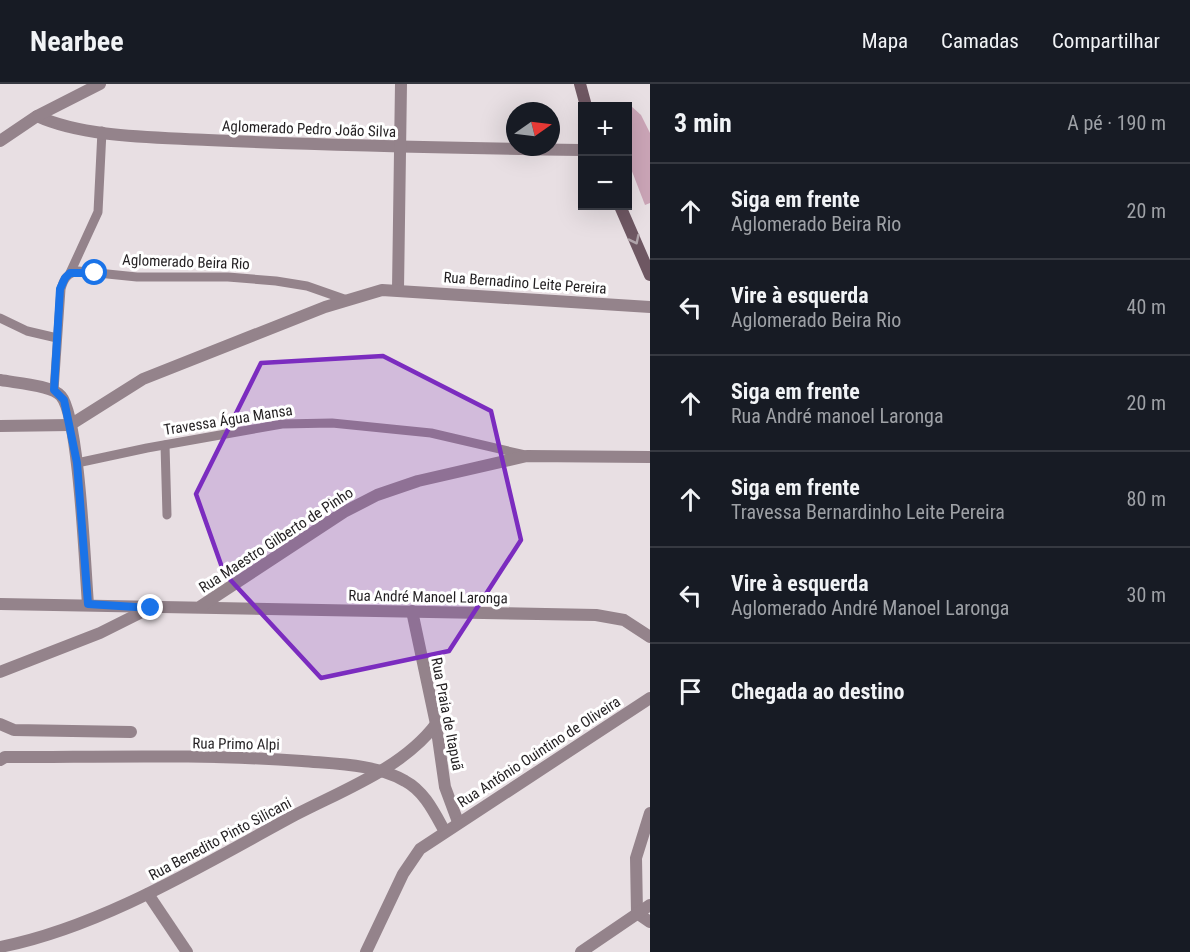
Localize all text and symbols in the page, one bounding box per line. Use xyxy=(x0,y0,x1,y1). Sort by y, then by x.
text: Nearbee xyxy=(30,25,124,58)
text: Mapa xyxy=(862,29,908,53)
text: Camadas xyxy=(941,29,1019,53)
text: Compartilhar xyxy=(1052,29,1160,53)
north arrow xyxy=(506,102,560,156)
map controls xyxy=(578,102,632,210)
button: + xyxy=(578,102,632,156)
text: 3 min xyxy=(674,108,732,138)
text: A pé · 190 m xyxy=(1067,111,1166,135)
street label: Aglomerado Pedro João Silva xyxy=(222,117,396,141)
button: − xyxy=(578,156,632,210)
text: Siga em frente xyxy=(731,187,860,212)
icon: ahead xyxy=(674,195,707,228)
text: 20 m xyxy=(1127,199,1166,223)
text: Aglomerado Beira Rio xyxy=(731,212,901,236)
one-way arrow xyxy=(628,234,639,245)
street label: Aglomerado Beira Rio xyxy=(122,251,250,273)
route start xyxy=(81,259,107,285)
street label: Rua Bernadino Leite Pereira xyxy=(443,268,607,298)
text: Vire à esquerda xyxy=(731,283,869,308)
icon: left xyxy=(674,291,707,324)
text: 40 m xyxy=(1127,295,1166,319)
text: Aglomerado Beira Rio xyxy=(731,308,901,332)
text: Siga em frente xyxy=(731,379,860,404)
icon: ahead xyxy=(674,387,707,420)
text: 20 m xyxy=(1127,391,1166,415)
street label: Travessa Água Mansa xyxy=(162,401,294,439)
text: Rua André manoel Laronga xyxy=(731,404,944,428)
text: Siga em frente xyxy=(731,475,860,500)
street label: Rua Maestro Gilberto de Pinho xyxy=(196,483,356,597)
icon: ahead xyxy=(674,483,707,516)
text: 80 m xyxy=(1127,487,1166,511)
text: Travessa Bernardinho Leite Pereira xyxy=(731,500,1005,524)
text: Vire à esquerda xyxy=(731,571,869,596)
icon: left xyxy=(674,579,707,612)
text: 30 m xyxy=(1127,583,1166,607)
street label: Rua André Manoel Laronga xyxy=(348,587,508,607)
route end xyxy=(137,594,163,620)
text: Aglomerado André Manoel Laronga xyxy=(731,596,1009,620)
street label: Rua Praia de Itapuã xyxy=(427,656,467,772)
icon: arrive xyxy=(674,675,707,708)
text: Chegada ao destino xyxy=(731,679,905,704)
street label: Rua Antônio Ouintino de Oliveira xyxy=(454,693,624,811)
street label: Rua Primo Alpi xyxy=(192,734,280,754)
street label: Rua Benedito Pinto Silicani xyxy=(146,794,294,884)

